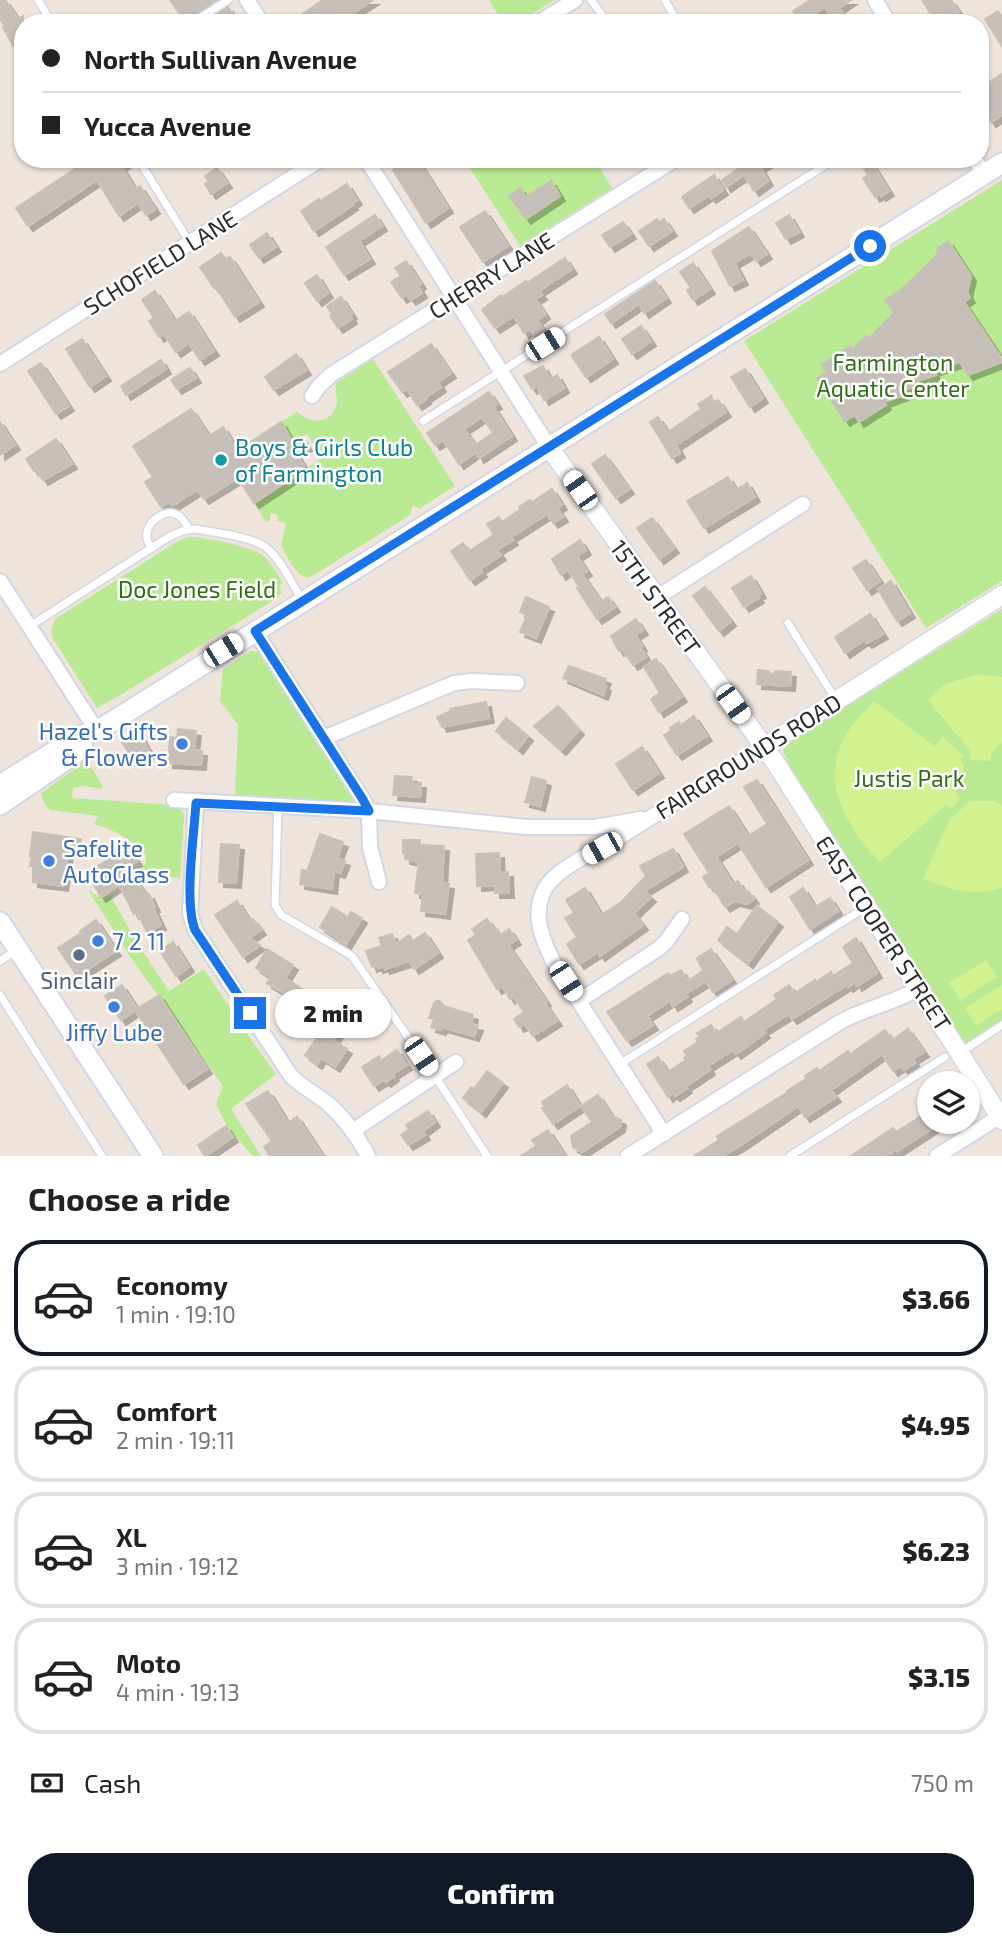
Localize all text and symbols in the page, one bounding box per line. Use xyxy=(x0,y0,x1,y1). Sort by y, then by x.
text: North Sullivan Avenue xyxy=(84,43,357,74)
text: Yucca Avenue xyxy=(84,110,251,141)
street label: SCHOFIELD LANE xyxy=(78,204,242,320)
street label: CHERRY LANE xyxy=(423,225,559,325)
route start xyxy=(854,230,886,262)
car xyxy=(522,324,569,364)
park label: Farmington Aquatic Center xyxy=(816,348,970,402)
place label: Boys & Girls Club of Farmington xyxy=(235,433,413,487)
marker: Boys & Girls Club of Farmington xyxy=(213,452,229,468)
car xyxy=(560,467,601,513)
street label: 15TH STREET xyxy=(605,534,707,660)
park label: Doc Jones Field xyxy=(118,575,276,603)
car xyxy=(200,630,247,670)
car xyxy=(713,681,754,727)
street label: FAIRGROUNDS ROAD xyxy=(650,688,846,824)
place label: Hazel's Gifts & Flowers xyxy=(39,717,168,771)
marker: Hazel's Gifts & Flowers xyxy=(174,736,190,752)
park label: Justis Park xyxy=(854,764,965,792)
car xyxy=(579,829,626,867)
street label: EAST COOPER STREET xyxy=(810,830,958,1036)
place label: Safelite AutoGlass xyxy=(63,834,170,888)
marker: Safelite AutoGlass xyxy=(41,853,57,869)
place label: 7 2 11 xyxy=(112,927,165,955)
marker: 7 2 11 xyxy=(90,933,106,949)
marker: Sinclair xyxy=(71,947,87,963)
car xyxy=(546,958,587,1004)
place label: Sinclair xyxy=(40,966,118,994)
callout: 2 min xyxy=(274,988,390,1038)
route end xyxy=(234,997,266,1029)
marker: Jiffy Lube xyxy=(106,999,122,1015)
text: 2 min xyxy=(303,999,363,1027)
place label: Jiffy Lube xyxy=(65,1018,163,1046)
car xyxy=(401,1033,442,1079)
map controls xyxy=(917,1071,980,1134)
button: layers xyxy=(917,1071,980,1134)
text: Choose a ride xyxy=(28,1179,231,1217)
icon: car xyxy=(32,1267,95,1330)
text: Economy xyxy=(116,1269,228,1300)
text: $3.66 xyxy=(902,1283,970,1314)
text: 1 min · 19:10 xyxy=(116,1300,236,1328)
icon: car xyxy=(32,1393,95,1456)
text: Comfort xyxy=(116,1395,217,1426)
text: $4.95 xyxy=(901,1409,970,1440)
text: 2 min · 19:11 xyxy=(116,1426,235,1454)
icon: car xyxy=(32,1519,95,1582)
text: XL xyxy=(116,1521,147,1552)
text: $6.23 xyxy=(902,1535,970,1566)
text: 3 min · 19:12 xyxy=(116,1552,239,1580)
icon: car xyxy=(32,1645,95,1708)
text: Moto xyxy=(116,1647,181,1678)
text: $3.15 xyxy=(908,1661,970,1692)
text: 4 min · 19:13 xyxy=(116,1678,240,1706)
icon: cash xyxy=(28,1764,66,1802)
text: Cash xyxy=(84,1767,141,1798)
text: 750 m xyxy=(911,1769,974,1797)
button: Confirm xyxy=(28,1853,974,1933)

